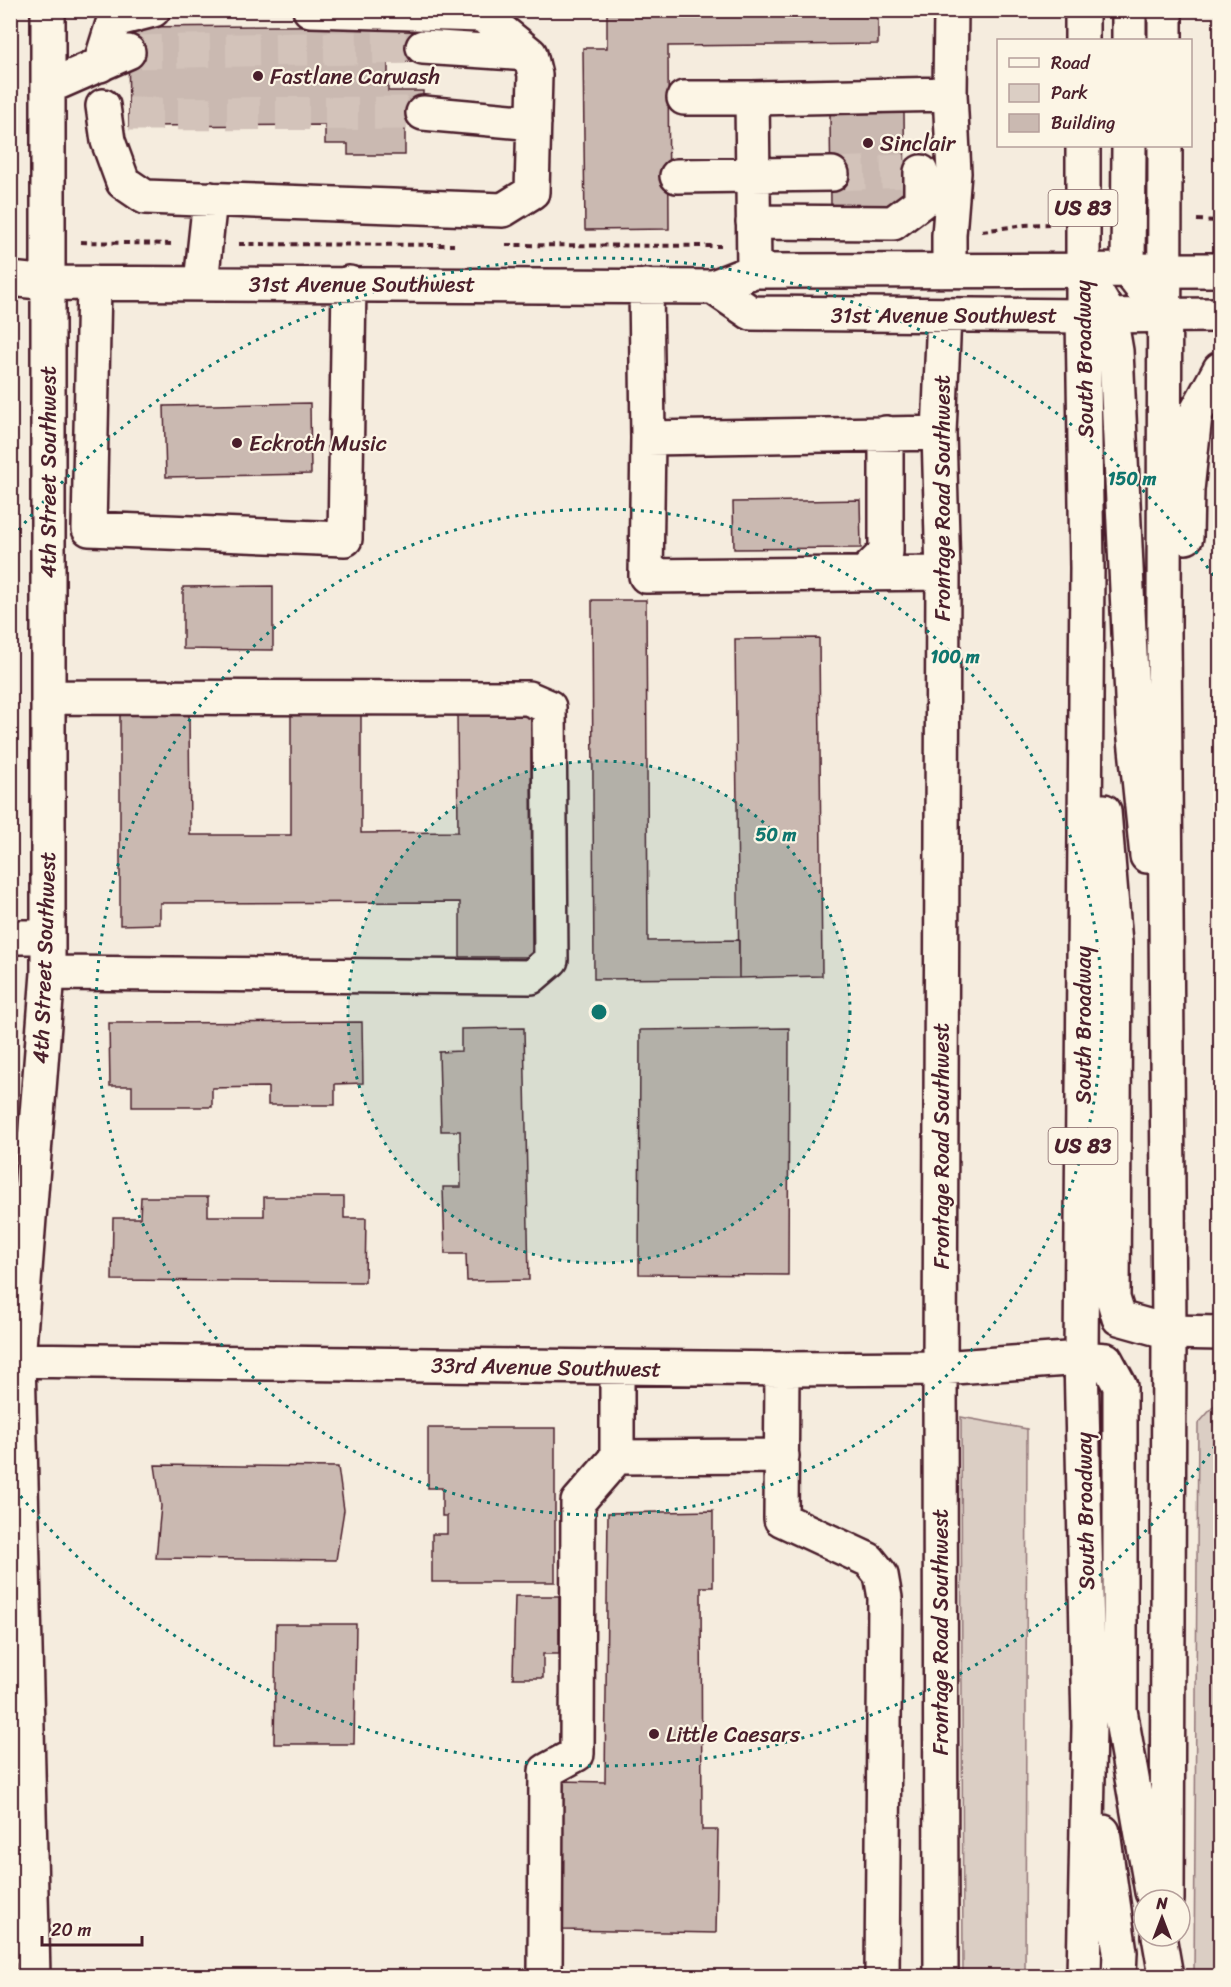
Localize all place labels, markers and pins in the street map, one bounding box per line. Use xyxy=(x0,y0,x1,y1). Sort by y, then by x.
place label: Fastlane Carwash xyxy=(270,57,440,96)
marker: Fastlane Carwash xyxy=(251,69,265,83)
place label: Sinclair xyxy=(880,124,957,163)
marker: Sinclair xyxy=(861,136,875,150)
place label: Eckroth Music xyxy=(249,424,387,463)
marker: Eckroth Music xyxy=(230,436,244,450)
centre of rings xyxy=(589,1002,609,1022)
place label: Little Caesars xyxy=(666,1715,801,1754)
marker: Little Caesars xyxy=(647,1727,661,1741)

